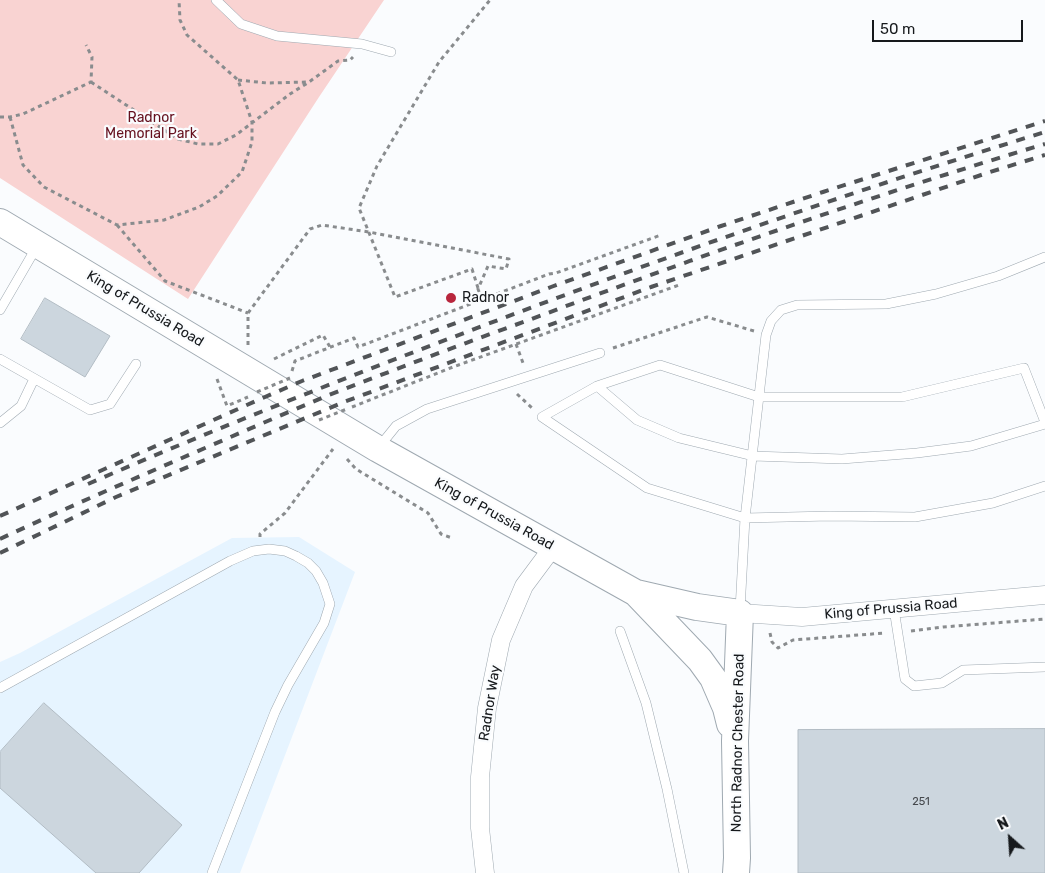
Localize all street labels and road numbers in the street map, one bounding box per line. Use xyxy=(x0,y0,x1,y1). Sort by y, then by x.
street label: King of Prussia Road xyxy=(83,267,207,351)
street label: King of Prussia Road xyxy=(432,474,556,554)
street label: King of Prussia Road xyxy=(824,595,958,623)
street label: North Radnor Chester Road xyxy=(728,653,748,833)
street label: Radnor Way xyxy=(476,664,504,742)

